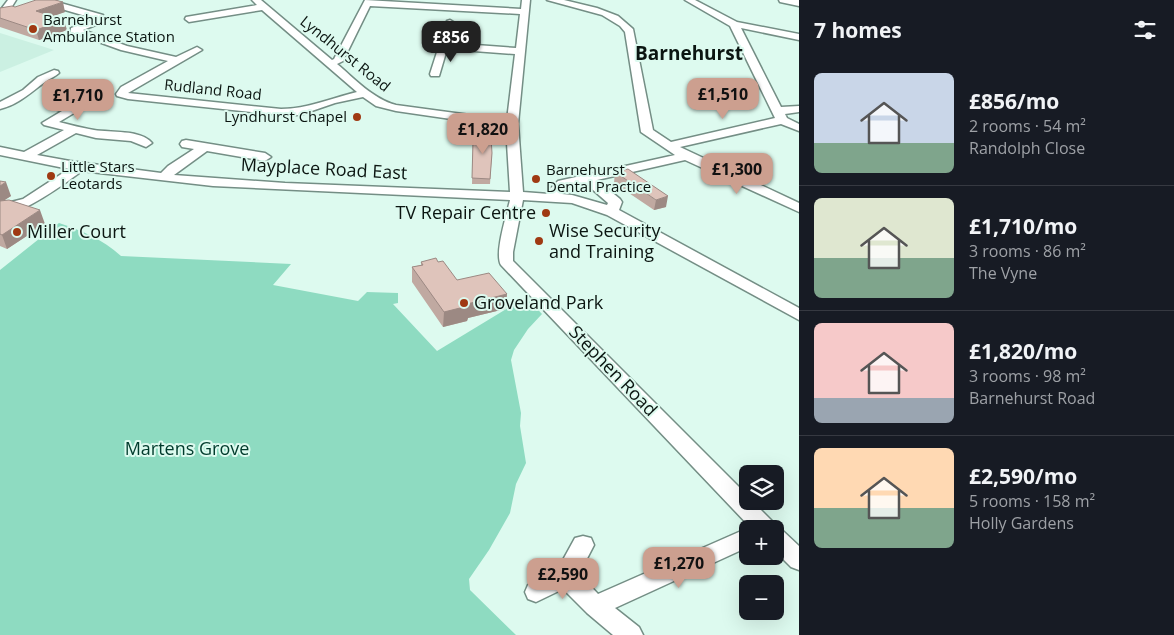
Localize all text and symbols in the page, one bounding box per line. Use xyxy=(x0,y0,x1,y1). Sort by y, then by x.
place label: Barnehurst Ambulance Station xyxy=(43,9,175,46)
street label: Lyndhurst Road xyxy=(296,11,395,96)
text: 7 homes xyxy=(814,16,902,44)
icon: filters xyxy=(1131,16,1159,44)
pin: £856 xyxy=(421,20,481,63)
marker: Barnehurst Ambulance Station xyxy=(27,23,39,35)
text: £856 xyxy=(433,26,469,48)
district label: Barnehurst xyxy=(635,40,743,66)
street label: Rudland Road xyxy=(163,74,263,104)
pin: £1,710 xyxy=(37,78,119,121)
pin: £1,510 xyxy=(682,78,764,120)
text: £1,510 xyxy=(698,83,748,105)
text: £1,710 xyxy=(53,84,103,106)
text: £856/mo xyxy=(969,87,1059,115)
icon: home xyxy=(854,93,914,153)
place label: Lyndhurst Chapel xyxy=(224,106,347,126)
marker: Lyndhurst Chapel xyxy=(351,111,363,123)
pin: £1,820 xyxy=(442,112,524,155)
text: 2 rooms · 54 m² xyxy=(969,115,1086,137)
text: £1,820 xyxy=(458,118,508,140)
text: Randolph Close xyxy=(969,137,1085,159)
street label: Mayplace Road East xyxy=(240,152,408,184)
pin: £1,300 xyxy=(696,152,778,195)
place label: Little Stars Leotards xyxy=(61,156,135,193)
text: £1,300 xyxy=(712,158,762,180)
place label: Barnehurst Dental Practice xyxy=(546,159,651,196)
marker: Little Stars Leotards xyxy=(45,170,57,182)
marker: Barnehurst Dental Practice xyxy=(530,173,542,185)
place label: TV Repair Centre xyxy=(396,200,536,224)
marker: TV Repair Centre xyxy=(540,207,552,219)
text: £1,710/mo xyxy=(969,212,1077,240)
place label: Wise Security and Training xyxy=(549,218,661,263)
icon: home xyxy=(854,218,914,278)
place label: Miller Court xyxy=(27,219,126,243)
marker: Miller Court xyxy=(11,226,23,238)
marker: Wise Security and Training xyxy=(533,235,545,247)
text: 3 rooms · 86 m² xyxy=(969,240,1086,262)
text: The Vyne xyxy=(969,262,1037,284)
place label: Groveland Park xyxy=(474,290,604,314)
marker: Groveland Park xyxy=(458,297,470,309)
street label: Stephen Road xyxy=(564,320,663,421)
text: £1,820/mo xyxy=(969,337,1077,365)
icon: home xyxy=(854,343,914,403)
text: 3 rooms · 98 m² xyxy=(969,365,1086,387)
text: Barnehurst Road xyxy=(969,387,1095,409)
park label: Martens Grove xyxy=(125,436,249,460)
text: £2,590/mo xyxy=(969,462,1077,490)
map controls xyxy=(739,465,784,620)
button: layers xyxy=(739,465,784,510)
icon: home xyxy=(854,468,914,528)
text: 5 rooms · 158 m² xyxy=(969,490,1095,512)
text: Holly Gardens xyxy=(969,512,1074,534)
button: + xyxy=(739,520,784,565)
pin: £1,270 xyxy=(638,546,720,589)
text: £1,270 xyxy=(654,552,704,574)
pin: £2,590 xyxy=(522,558,604,600)
text: £2,590 xyxy=(538,563,588,585)
button: − xyxy=(739,575,784,620)

